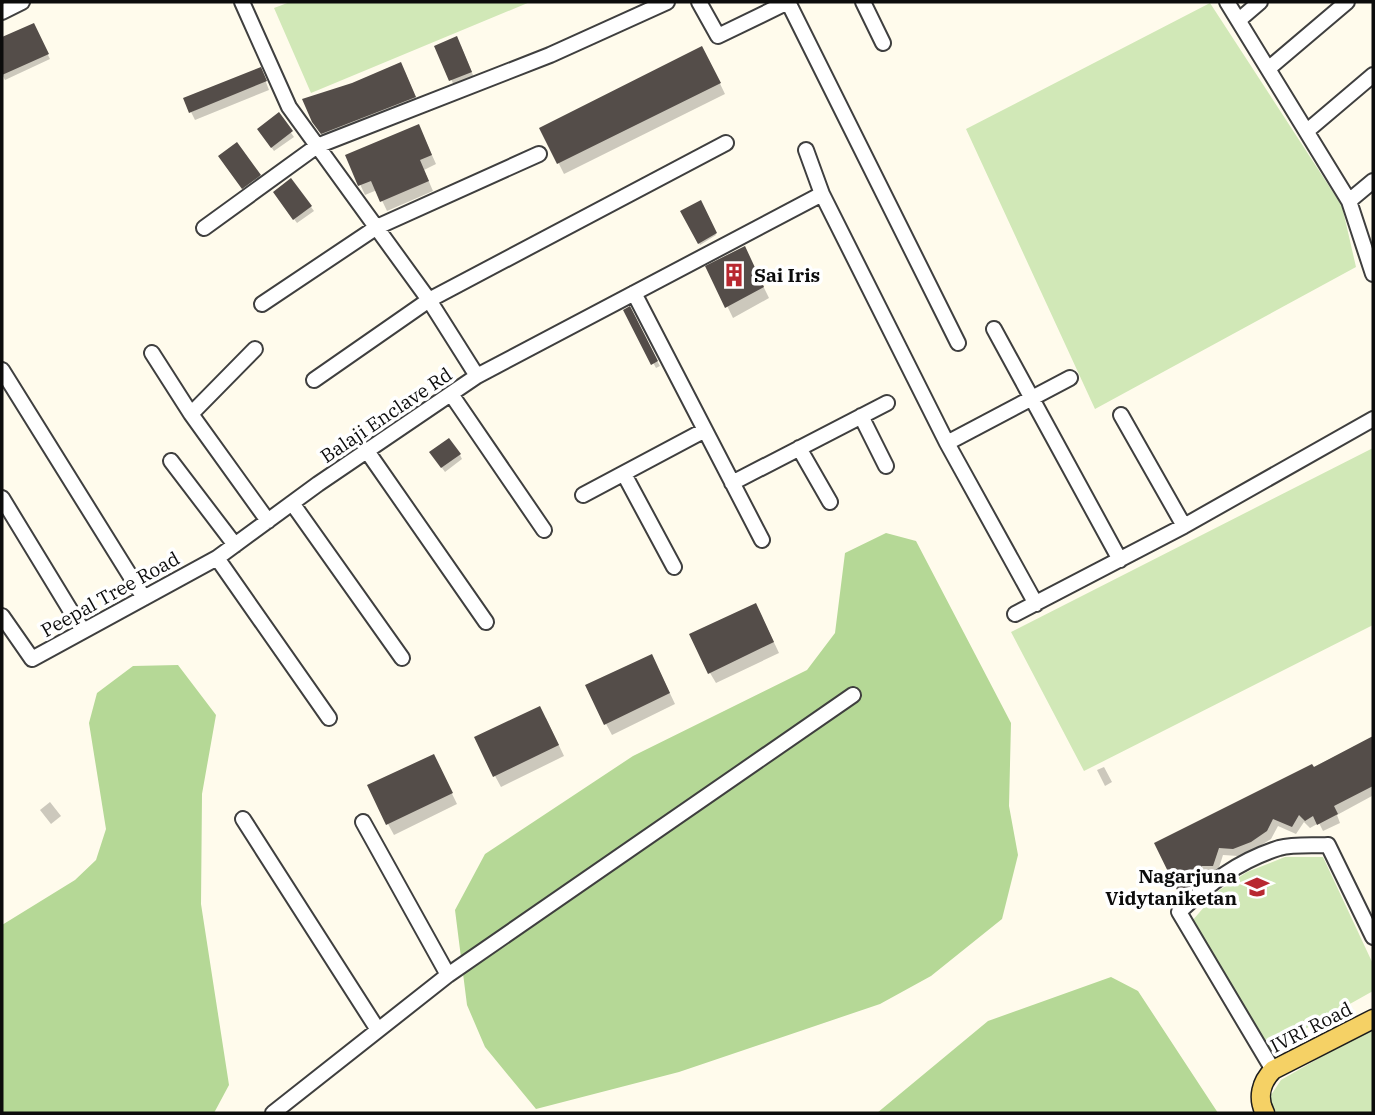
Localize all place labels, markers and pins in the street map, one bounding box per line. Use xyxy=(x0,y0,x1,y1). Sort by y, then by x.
building icon: Sai Iris xyxy=(720,261,748,289)
place label: Sai Iris xyxy=(754,263,820,287)
place label: Nagarjuna Vidytaniketan xyxy=(1105,864,1237,910)
school or university icon: Nagarjuna Vidytaniketan xyxy=(1243,873,1271,901)

